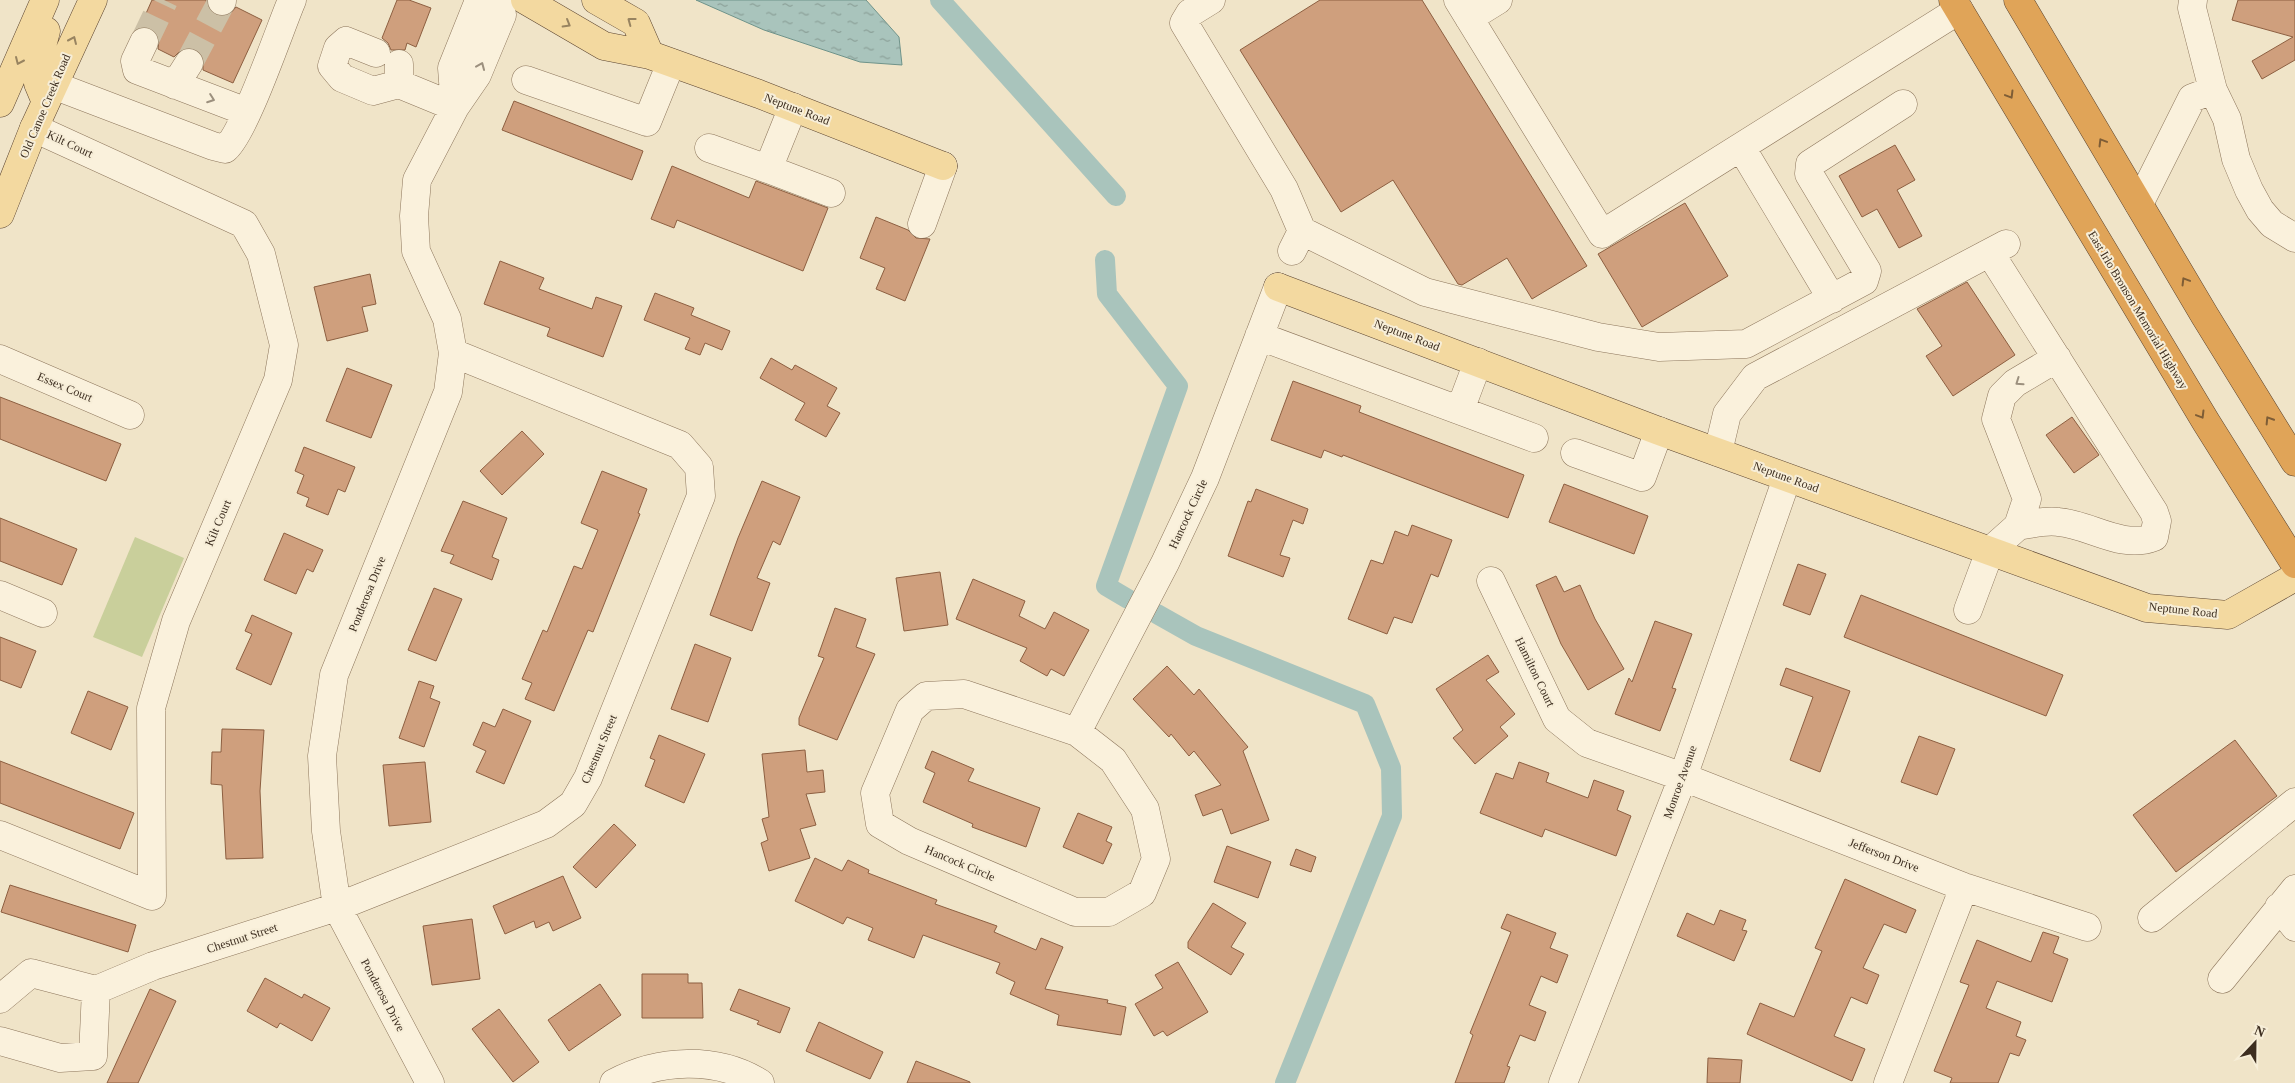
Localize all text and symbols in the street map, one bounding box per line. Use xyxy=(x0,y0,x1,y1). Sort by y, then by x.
one-way arrow xyxy=(562,18,571,28)
one-way arrow xyxy=(627,18,637,27)
one-way arrow xyxy=(67,36,78,45)
street label: Old Canoe Creek Road xyxy=(17,52,73,160)
one-way arrow xyxy=(14,56,25,65)
one-way arrow xyxy=(474,62,485,71)
street label: Neptune Road xyxy=(762,90,832,128)
one-way arrow xyxy=(2004,90,2014,99)
one-way arrow xyxy=(206,93,215,103)
street label: Kilt Court xyxy=(45,127,96,161)
one-way arrow xyxy=(2098,138,2108,147)
street label: East Irlo Bronson Memorial Highway xyxy=(2085,228,2191,392)
one-way arrow xyxy=(2181,278,2191,287)
street label: Neptune Road xyxy=(1372,316,1442,354)
street label: Essex Court xyxy=(35,369,95,405)
one-way arrow xyxy=(2015,376,2024,385)
one-way arrow xyxy=(2195,409,2205,418)
one-way arrow xyxy=(2266,417,2276,426)
street label: Neptune Road xyxy=(1751,459,1821,495)
street label: Hancock Circle xyxy=(1166,477,1210,551)
street label: Kilt Court xyxy=(202,497,234,548)
street label: Ponderosa Drive xyxy=(345,554,389,634)
street label: Neptune Road xyxy=(2148,599,2218,621)
street label: Hamilton Court xyxy=(1512,635,1558,710)
street label: Chestnut Street xyxy=(578,712,620,786)
street label: Monroe Avenue xyxy=(1660,744,1700,820)
street label: Jefferson Drive xyxy=(1847,835,1921,875)
street label: Hancock Circle xyxy=(923,842,997,884)
street label: Chestnut Street xyxy=(205,920,280,956)
street label: Ponderosa Drive xyxy=(358,956,408,1034)
north arrow xyxy=(2230,1018,2280,1068)
text: N xyxy=(2252,1023,2267,1040)

